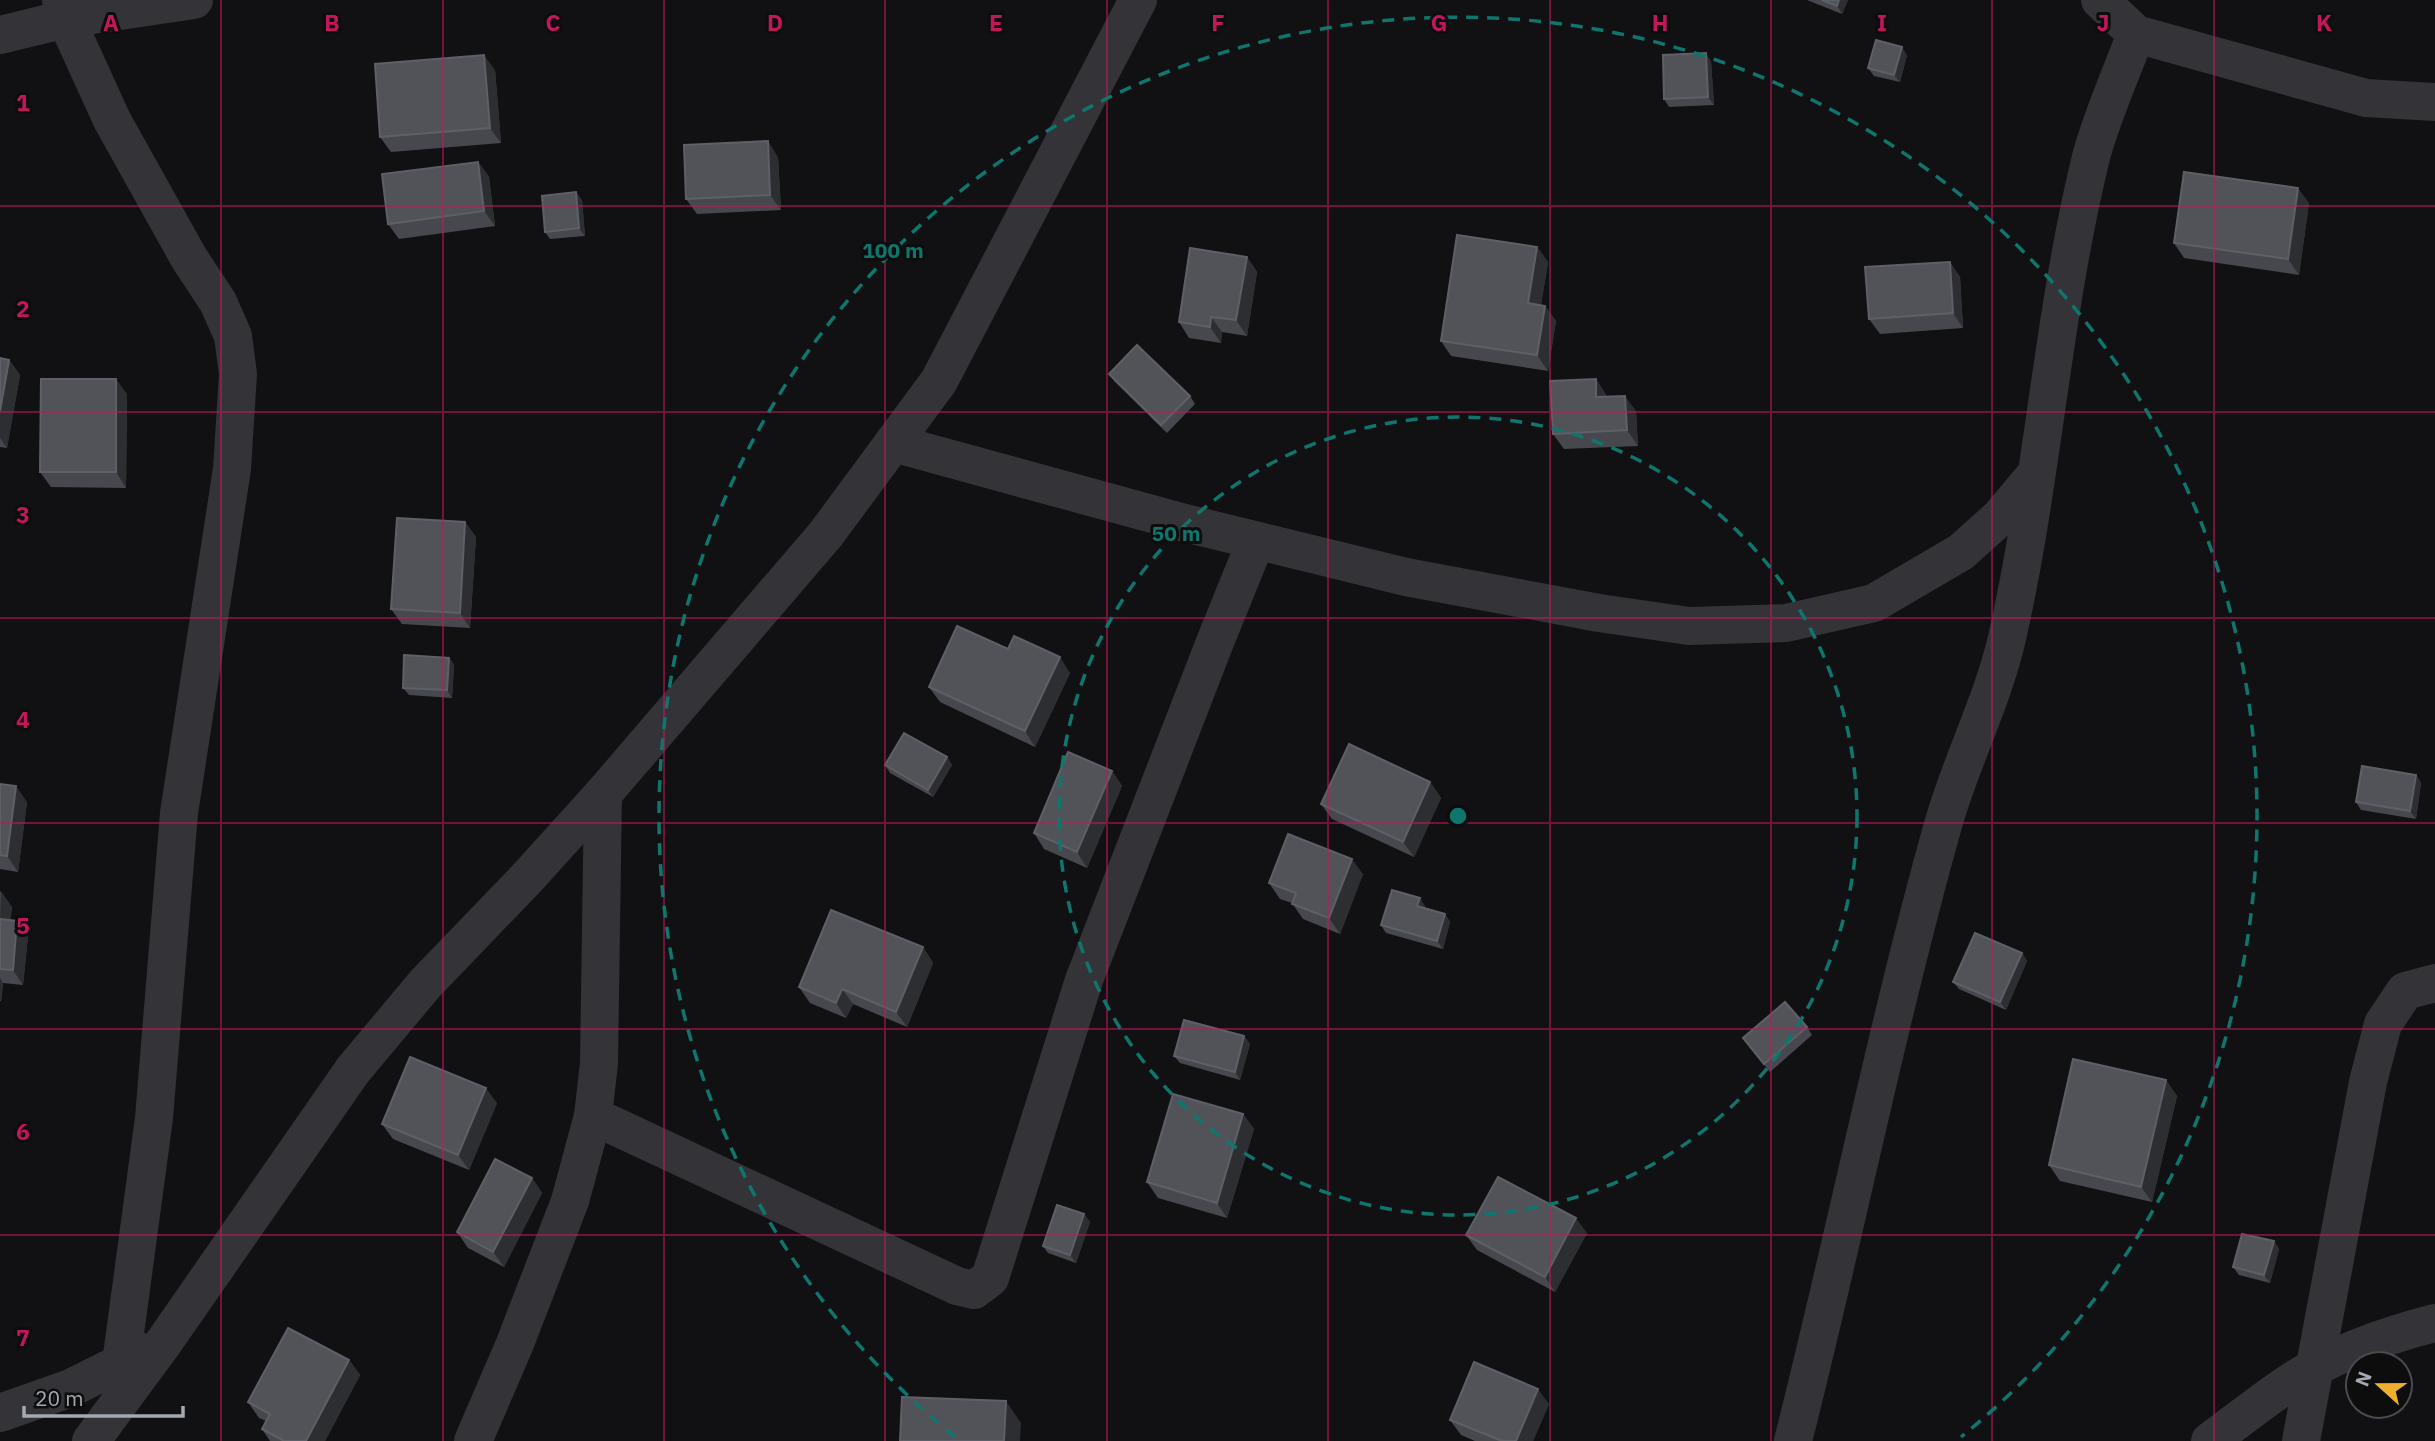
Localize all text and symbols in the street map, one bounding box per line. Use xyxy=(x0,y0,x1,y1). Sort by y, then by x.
text: A xyxy=(103,7,119,37)
text: B xyxy=(324,7,340,37)
text: C xyxy=(546,7,561,37)
text: D xyxy=(767,7,783,37)
text: E xyxy=(989,7,1003,37)
text: F xyxy=(1211,7,1225,37)
text: G xyxy=(1431,7,1447,37)
text: H xyxy=(1652,7,1668,37)
text: I xyxy=(1877,7,1887,37)
text: J xyxy=(2097,7,2109,37)
text: K xyxy=(2316,7,2332,37)
text: 1 xyxy=(16,87,30,117)
text: 100 m xyxy=(862,236,924,264)
text: 2 xyxy=(16,293,30,323)
text: 3 xyxy=(16,499,30,529)
text: 50 m xyxy=(1152,519,1200,547)
text: 4 xyxy=(16,704,30,734)
centre of rings xyxy=(1446,804,1470,828)
text: 5 xyxy=(16,910,30,940)
text: 6 xyxy=(16,1116,30,1146)
text: 7 xyxy=(16,1322,30,1352)
north arrow xyxy=(2344,1350,2414,1420)
text: N xyxy=(2349,1368,2377,1390)
scale bar xyxy=(24,1374,184,1418)
text: 20 m xyxy=(35,1384,84,1412)

